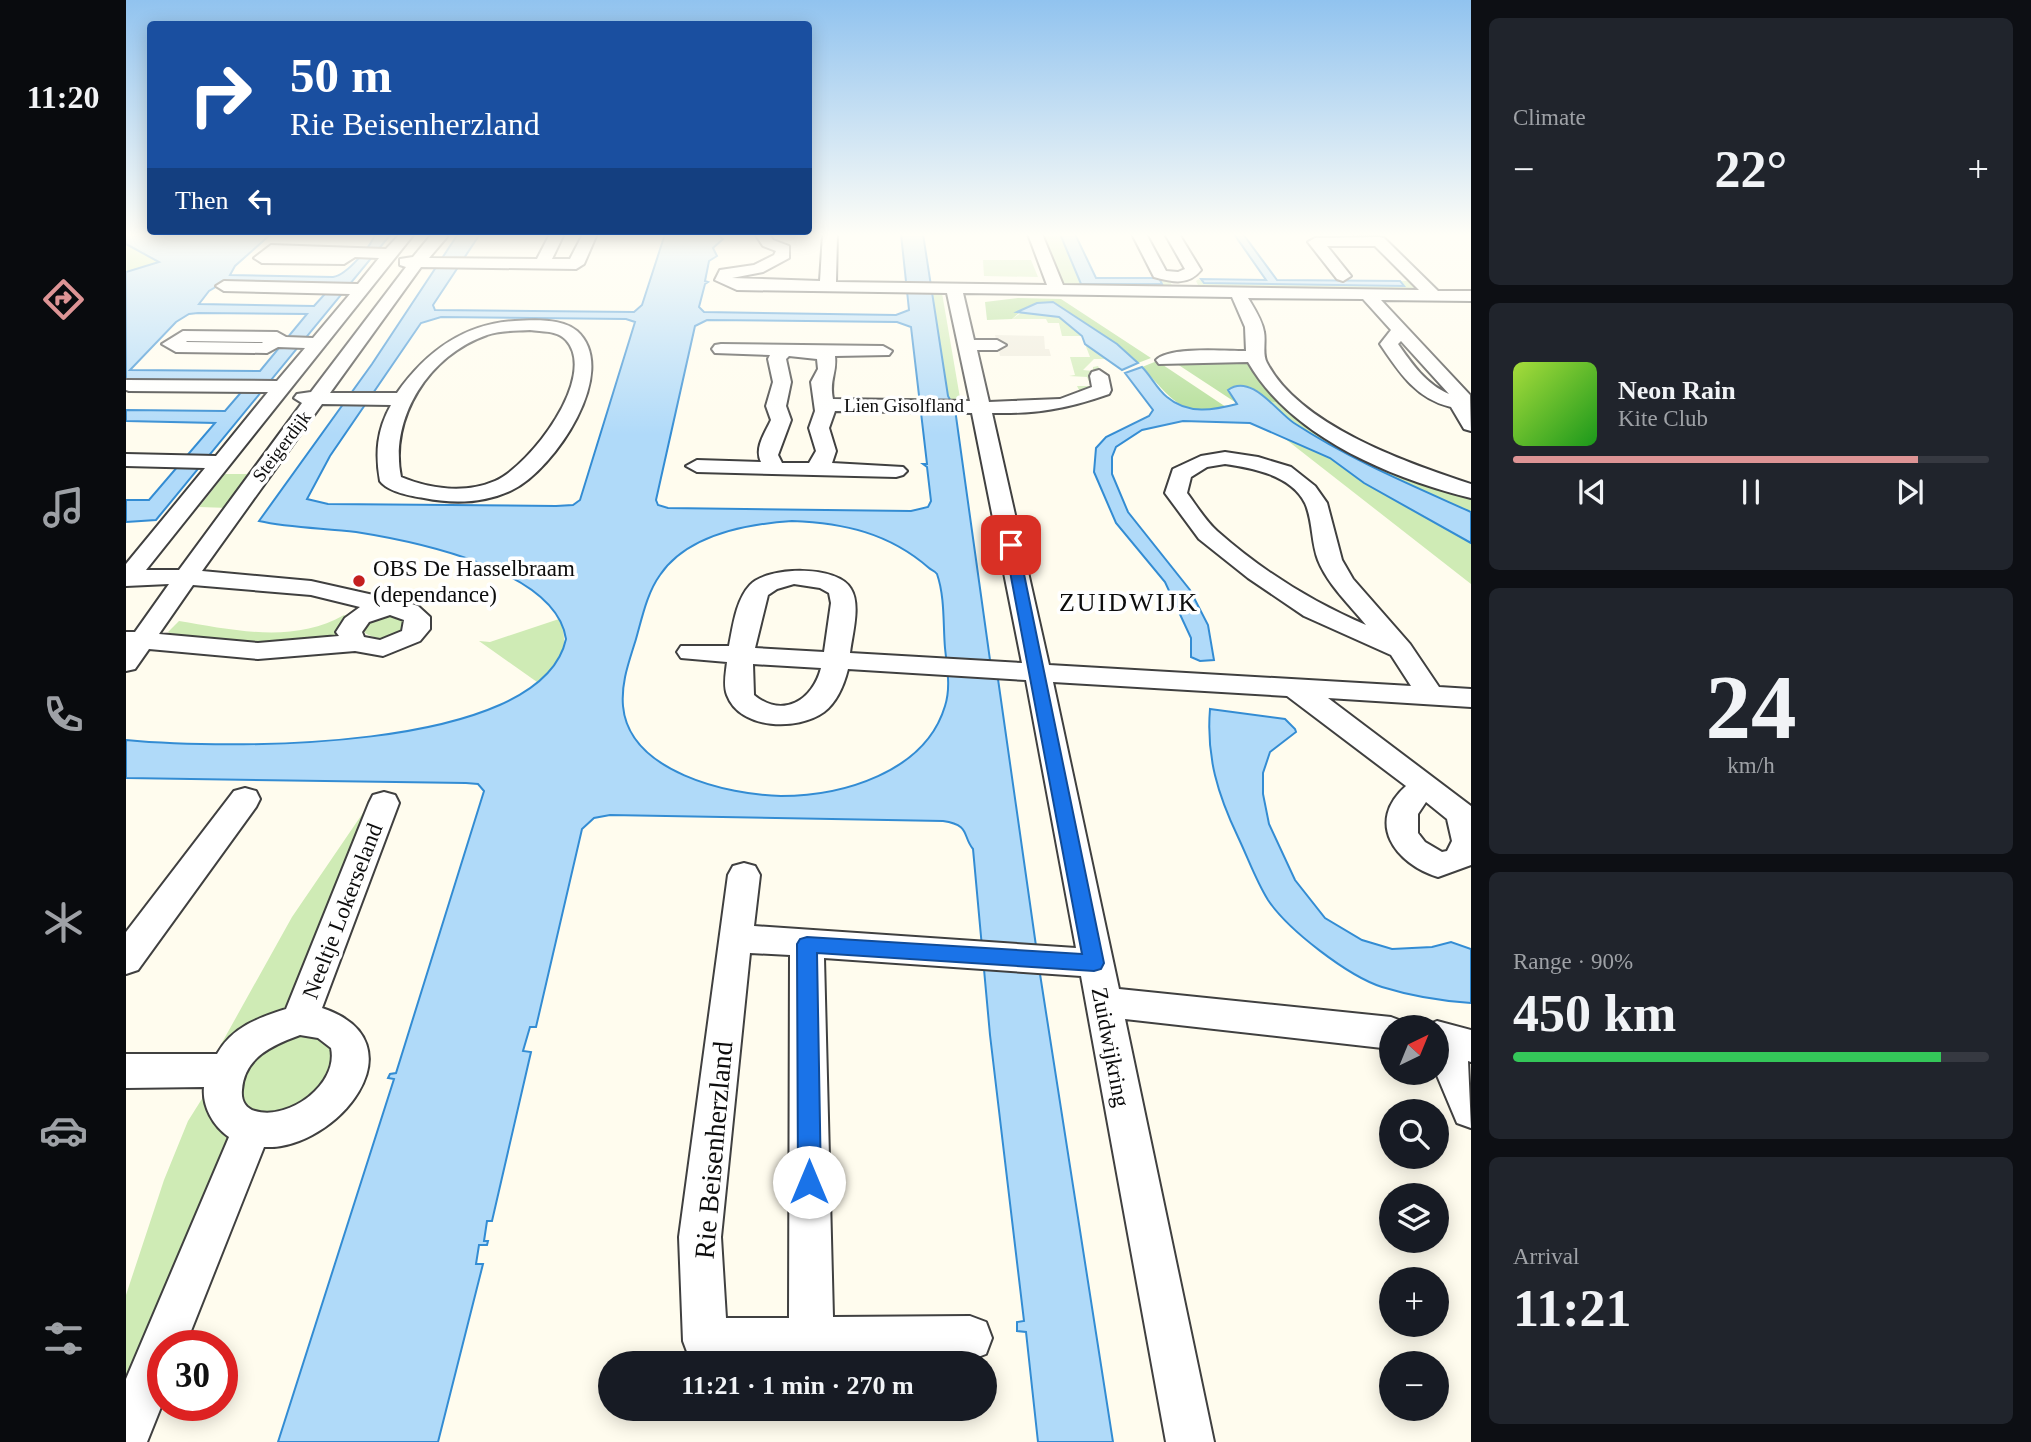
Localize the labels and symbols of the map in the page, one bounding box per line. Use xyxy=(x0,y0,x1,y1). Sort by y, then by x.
street label: Lien Gisolfland xyxy=(844,395,964,416)
street label: Steigerdijk xyxy=(248,406,315,486)
pin xyxy=(981,515,1041,575)
place label: OBS De Hasselbraam (dependance) xyxy=(373,556,575,607)
marker: OBS De Hasselbraam (dependance) xyxy=(351,573,367,589)
district label: ZUIDWIJK xyxy=(1059,588,1199,617)
street label: Neeltje Lokerseland xyxy=(297,819,388,1002)
street label: Zuidwijkring xyxy=(1087,985,1134,1110)
north arrow xyxy=(1379,1015,1449,1085)
street label: Rie Beisenherzland xyxy=(689,1040,738,1260)
position arrow xyxy=(772,1145,846,1219)
speed limit sign: 30 xyxy=(147,1330,238,1421)

